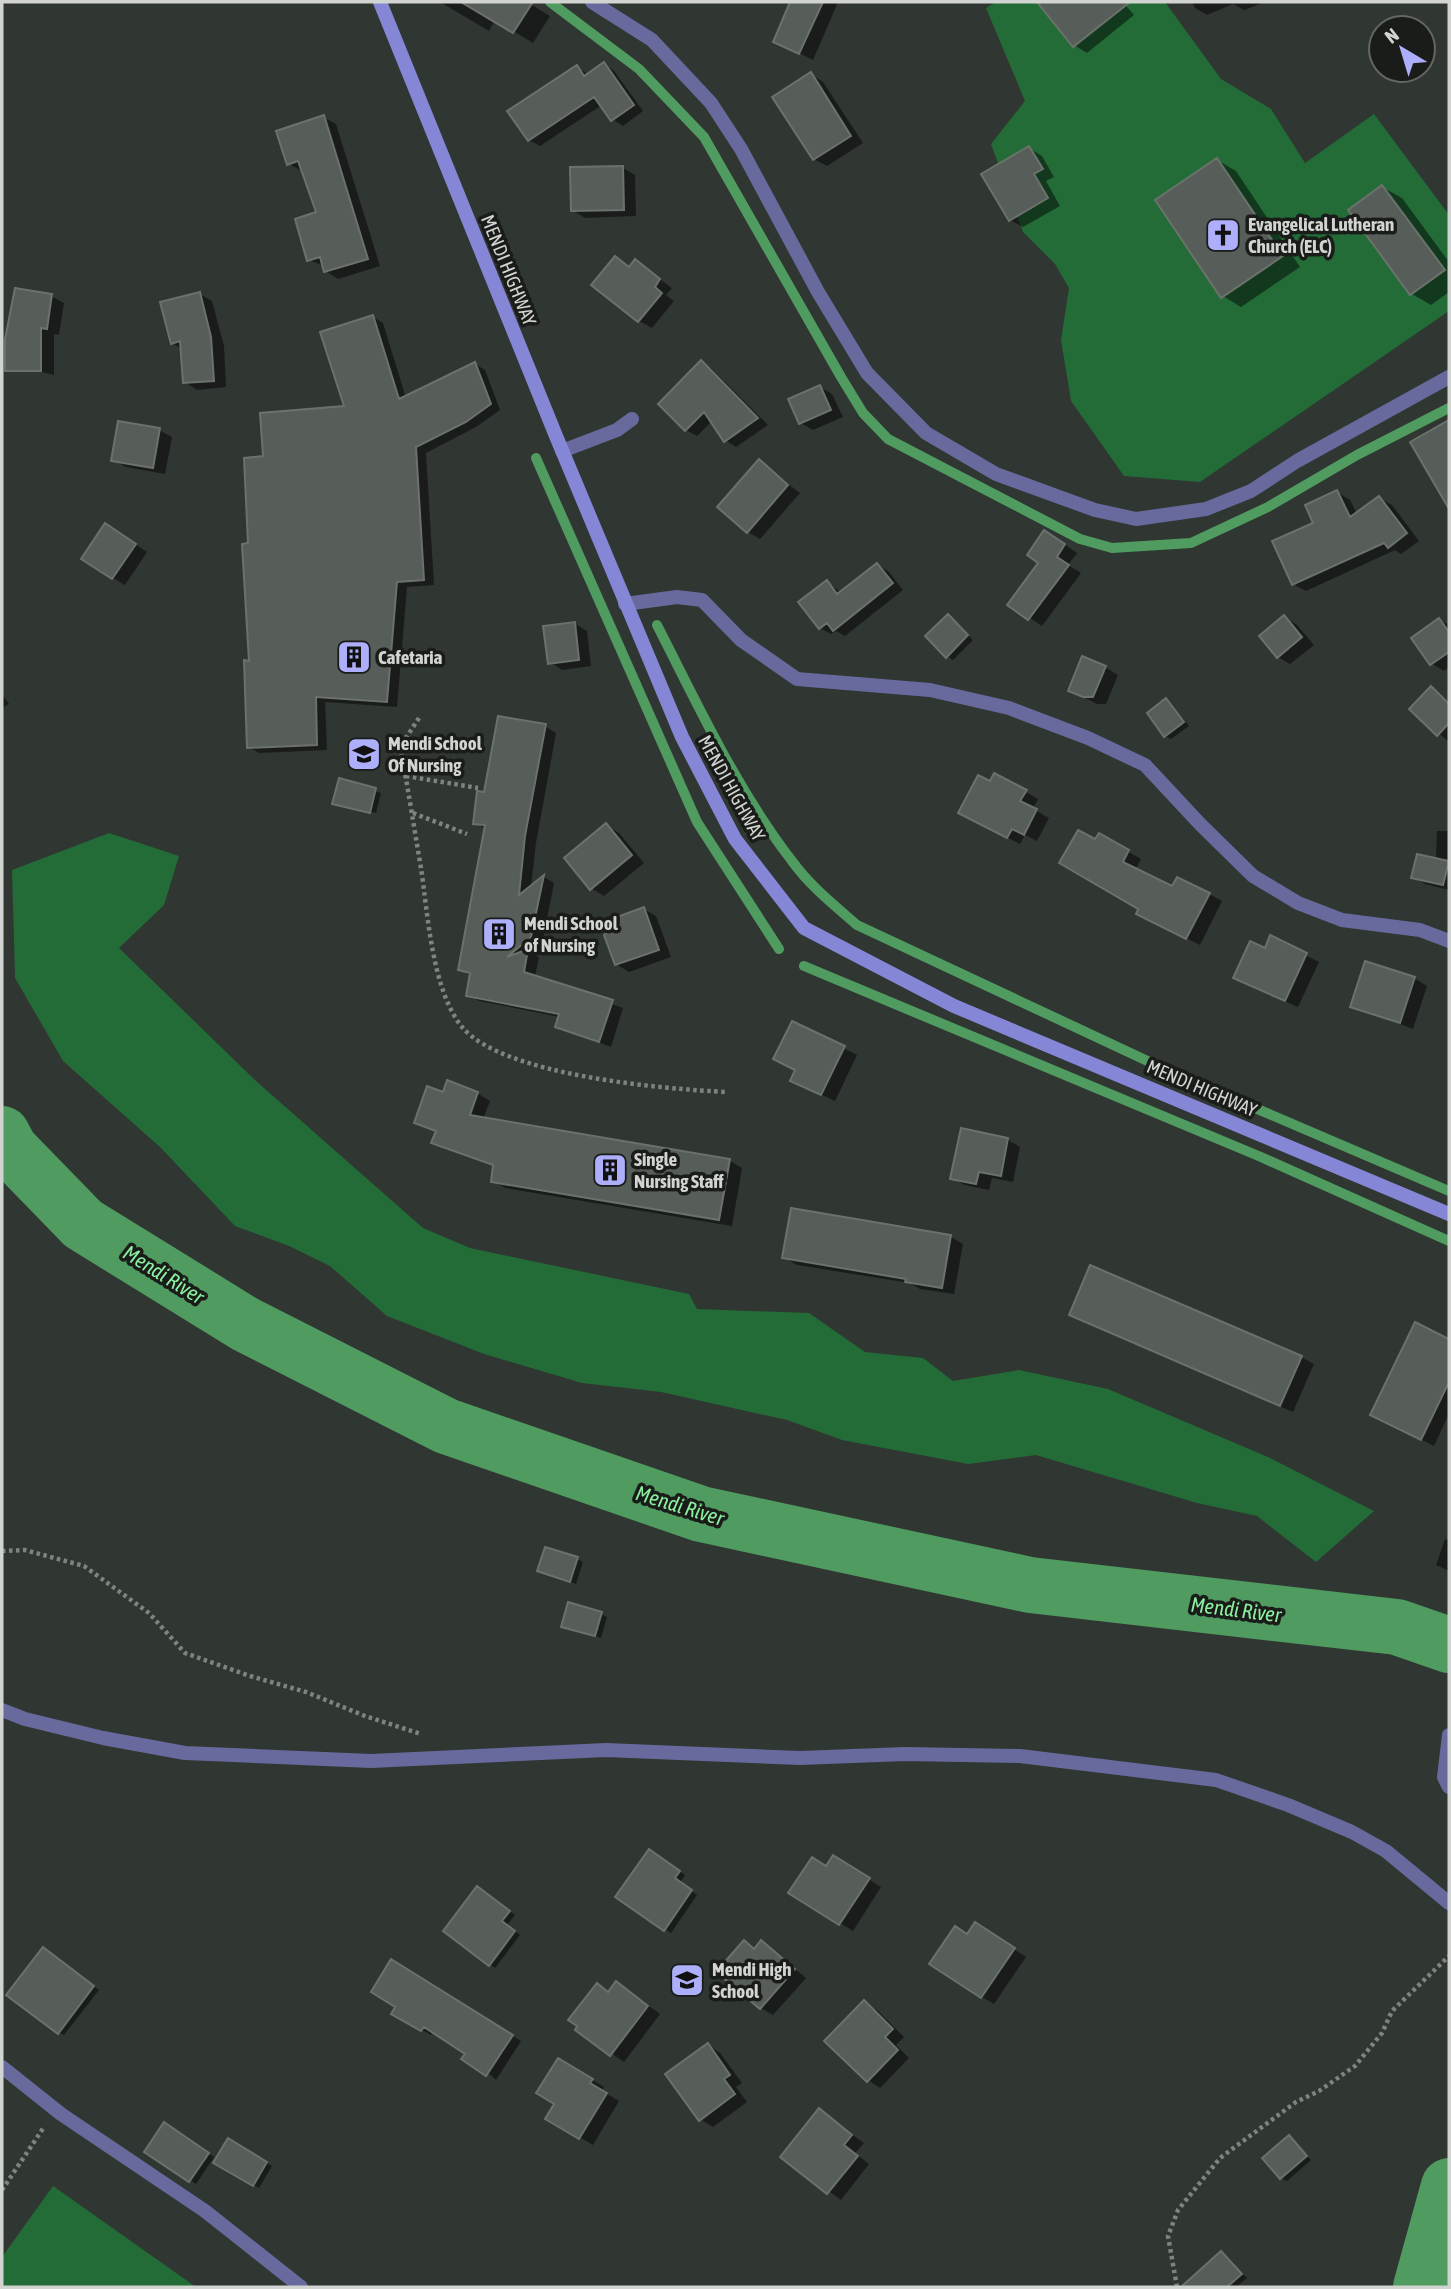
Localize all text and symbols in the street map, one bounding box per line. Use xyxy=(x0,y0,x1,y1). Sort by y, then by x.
north arrow xyxy=(1367,14,1437,84)
text: N xyxy=(1380,23,1403,48)
street label: MENDI HIGHWAY xyxy=(477,211,541,329)
place label: Evangelical Lutheran Church (ELC) xyxy=(1248,213,1394,257)
church icon: Evangelical Lutheran Church (ELC) xyxy=(1204,216,1242,254)
building icon: Cafetaria xyxy=(335,638,373,676)
place label: Cafetaria xyxy=(378,646,443,668)
street label: MENDI HIGHWAY xyxy=(694,731,770,845)
place label: Mendi School Of Nursing xyxy=(388,732,483,776)
school or university icon: Mendi School Of Nursing xyxy=(345,735,383,773)
place label: Mendi School of Nursing xyxy=(524,912,619,956)
building icon: Mendi School of Nursing xyxy=(480,915,518,953)
street label: MENDI HIGHWAY xyxy=(1144,1055,1261,1121)
place label: Single Nursing Staff xyxy=(634,1148,724,1192)
building icon: Single Nursing Staff xyxy=(591,1151,629,1189)
water label: Mendi River xyxy=(119,1240,210,1309)
water label: Mendi River xyxy=(633,1480,728,1530)
water label: Mendi River xyxy=(1189,1592,1283,1627)
place label: Mendi High School xyxy=(712,1958,791,2002)
school or university icon: Mendi High School xyxy=(668,1961,706,1999)

